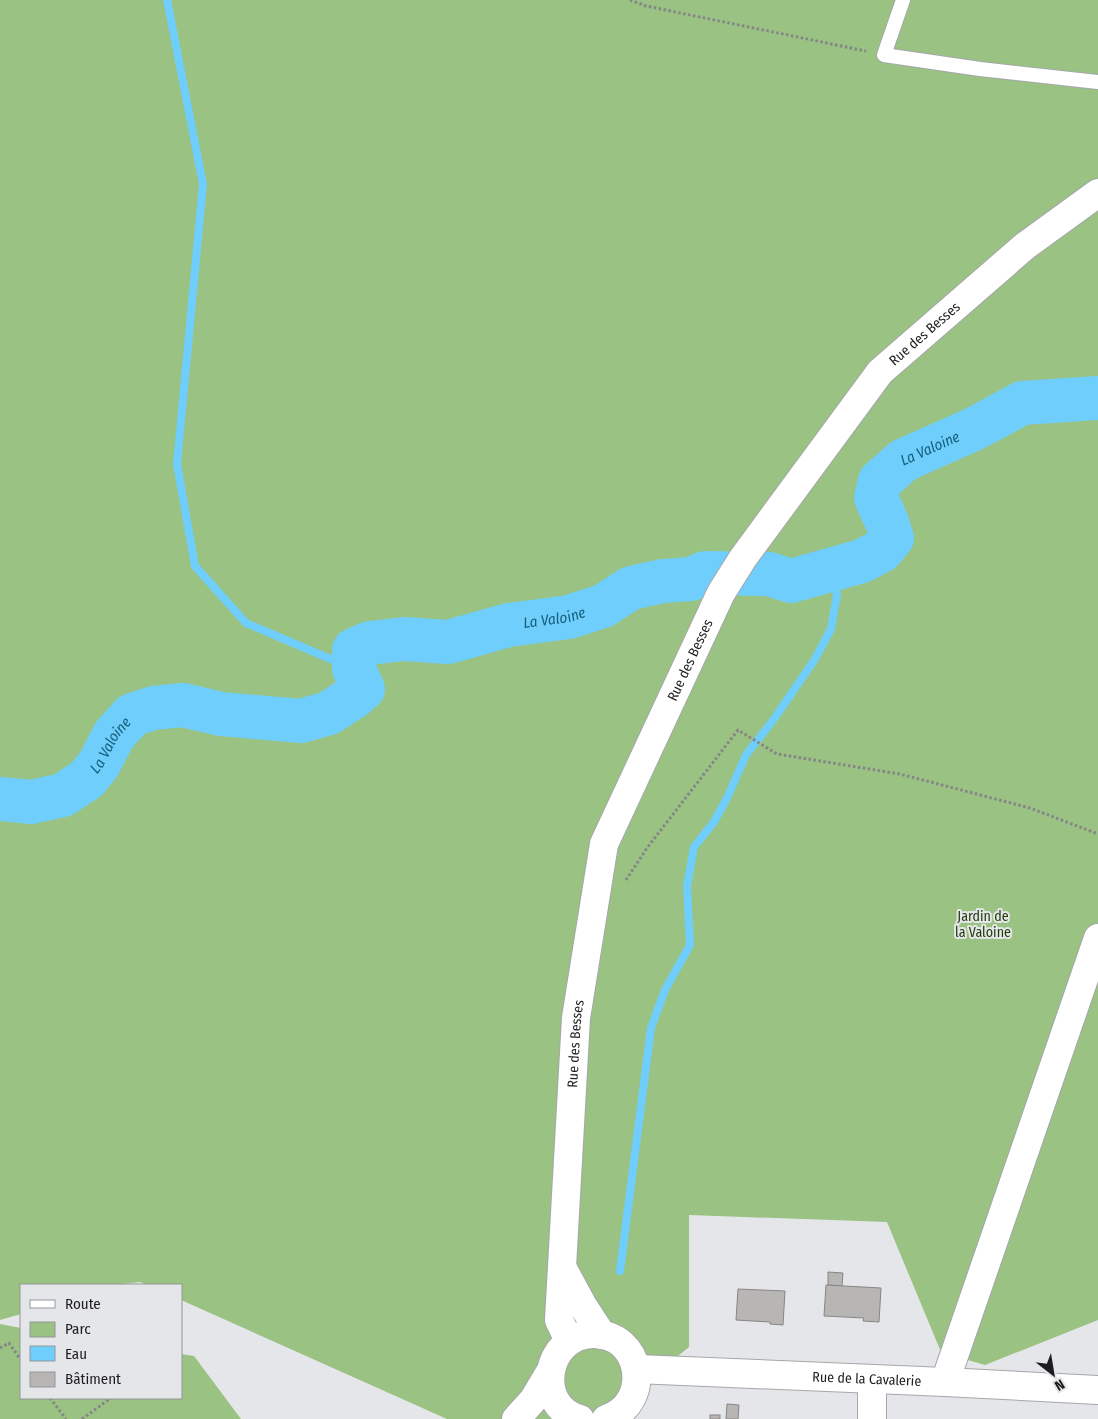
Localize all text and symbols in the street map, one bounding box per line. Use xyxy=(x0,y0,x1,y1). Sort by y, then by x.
street label: Rue des Besses xyxy=(886,298,964,369)
water label: La Valoine xyxy=(898,427,962,469)
water label: La Valoine xyxy=(522,603,588,632)
street label: Rue des Besses xyxy=(664,617,717,704)
water label: La Valoine xyxy=(86,713,135,777)
park label: Jardin de la Valoine xyxy=(955,908,1011,941)
street label: Rue des Besses xyxy=(564,999,588,1088)
legend xyxy=(20,1284,182,1399)
text: Route xyxy=(65,1295,101,1313)
text: Parc xyxy=(65,1320,91,1338)
text: Eau xyxy=(65,1345,87,1363)
north arrow xyxy=(1028,1349,1078,1399)
street label: Rue de la Cavalerie xyxy=(812,1368,922,1390)
text: Bâtiment xyxy=(65,1370,121,1388)
text: N xyxy=(1051,1375,1067,1394)

